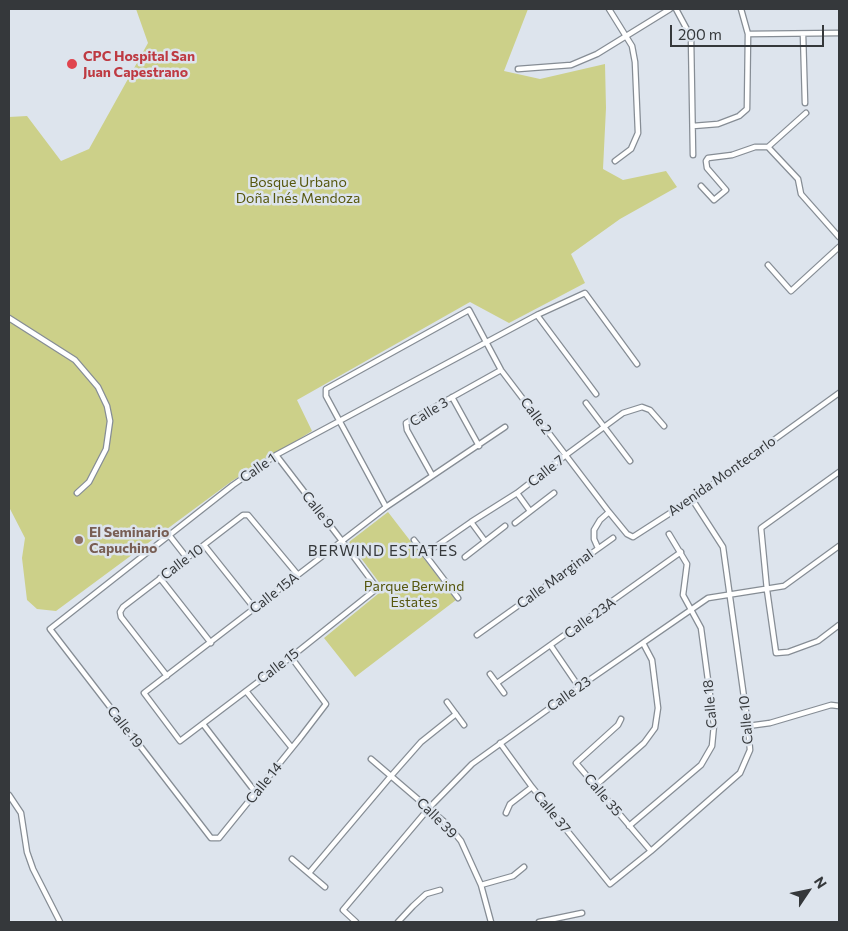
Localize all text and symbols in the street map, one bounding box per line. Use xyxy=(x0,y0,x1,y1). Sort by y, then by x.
scale bar xyxy=(673,15,827,47)
text: 200 m xyxy=(678,25,722,43)
place label: CPC Hospital San Juan Capestrano xyxy=(83,48,195,80)
marker: CPC Hospital San Juan Capestrano xyxy=(65,57,79,71)
park label: Bosque Urbano Doña Inés Mendoza xyxy=(236,174,360,206)
street label: Calle 3 xyxy=(407,394,451,430)
street label: Calle 2 xyxy=(517,394,555,438)
street label: Avenida Montecarlo xyxy=(665,432,779,520)
street label: Calle 1 xyxy=(237,450,279,486)
street label: Calle 7 xyxy=(524,452,568,490)
street label: Calle 9 xyxy=(298,488,338,532)
place label: El Seminario Capuchino xyxy=(89,524,169,556)
marker: El Seminario Capuchino xyxy=(73,534,85,546)
street label: Calle 10 xyxy=(157,540,207,584)
district label: BERWIND ESTATES xyxy=(306,542,460,560)
street label: Calle Marginal xyxy=(514,546,596,612)
street label: Calle 15A xyxy=(246,569,302,617)
park label: Parque Berwind Estates xyxy=(364,578,464,610)
street label: Calle 23A xyxy=(561,594,619,642)
street label: Calle 15 xyxy=(254,645,302,687)
street label: Calle 23 xyxy=(544,673,594,715)
street label: Calle 18 xyxy=(700,679,720,729)
street label: Calle 10 xyxy=(735,695,757,745)
street label: Calle 19 xyxy=(103,703,147,751)
street label: Calle 14 xyxy=(242,759,286,807)
street label: Calle 35 xyxy=(580,770,626,820)
street label: Calle 37 xyxy=(530,788,574,836)
street label: Calle 39 xyxy=(413,794,461,842)
north arrow xyxy=(783,866,833,916)
text: N xyxy=(811,873,831,891)

